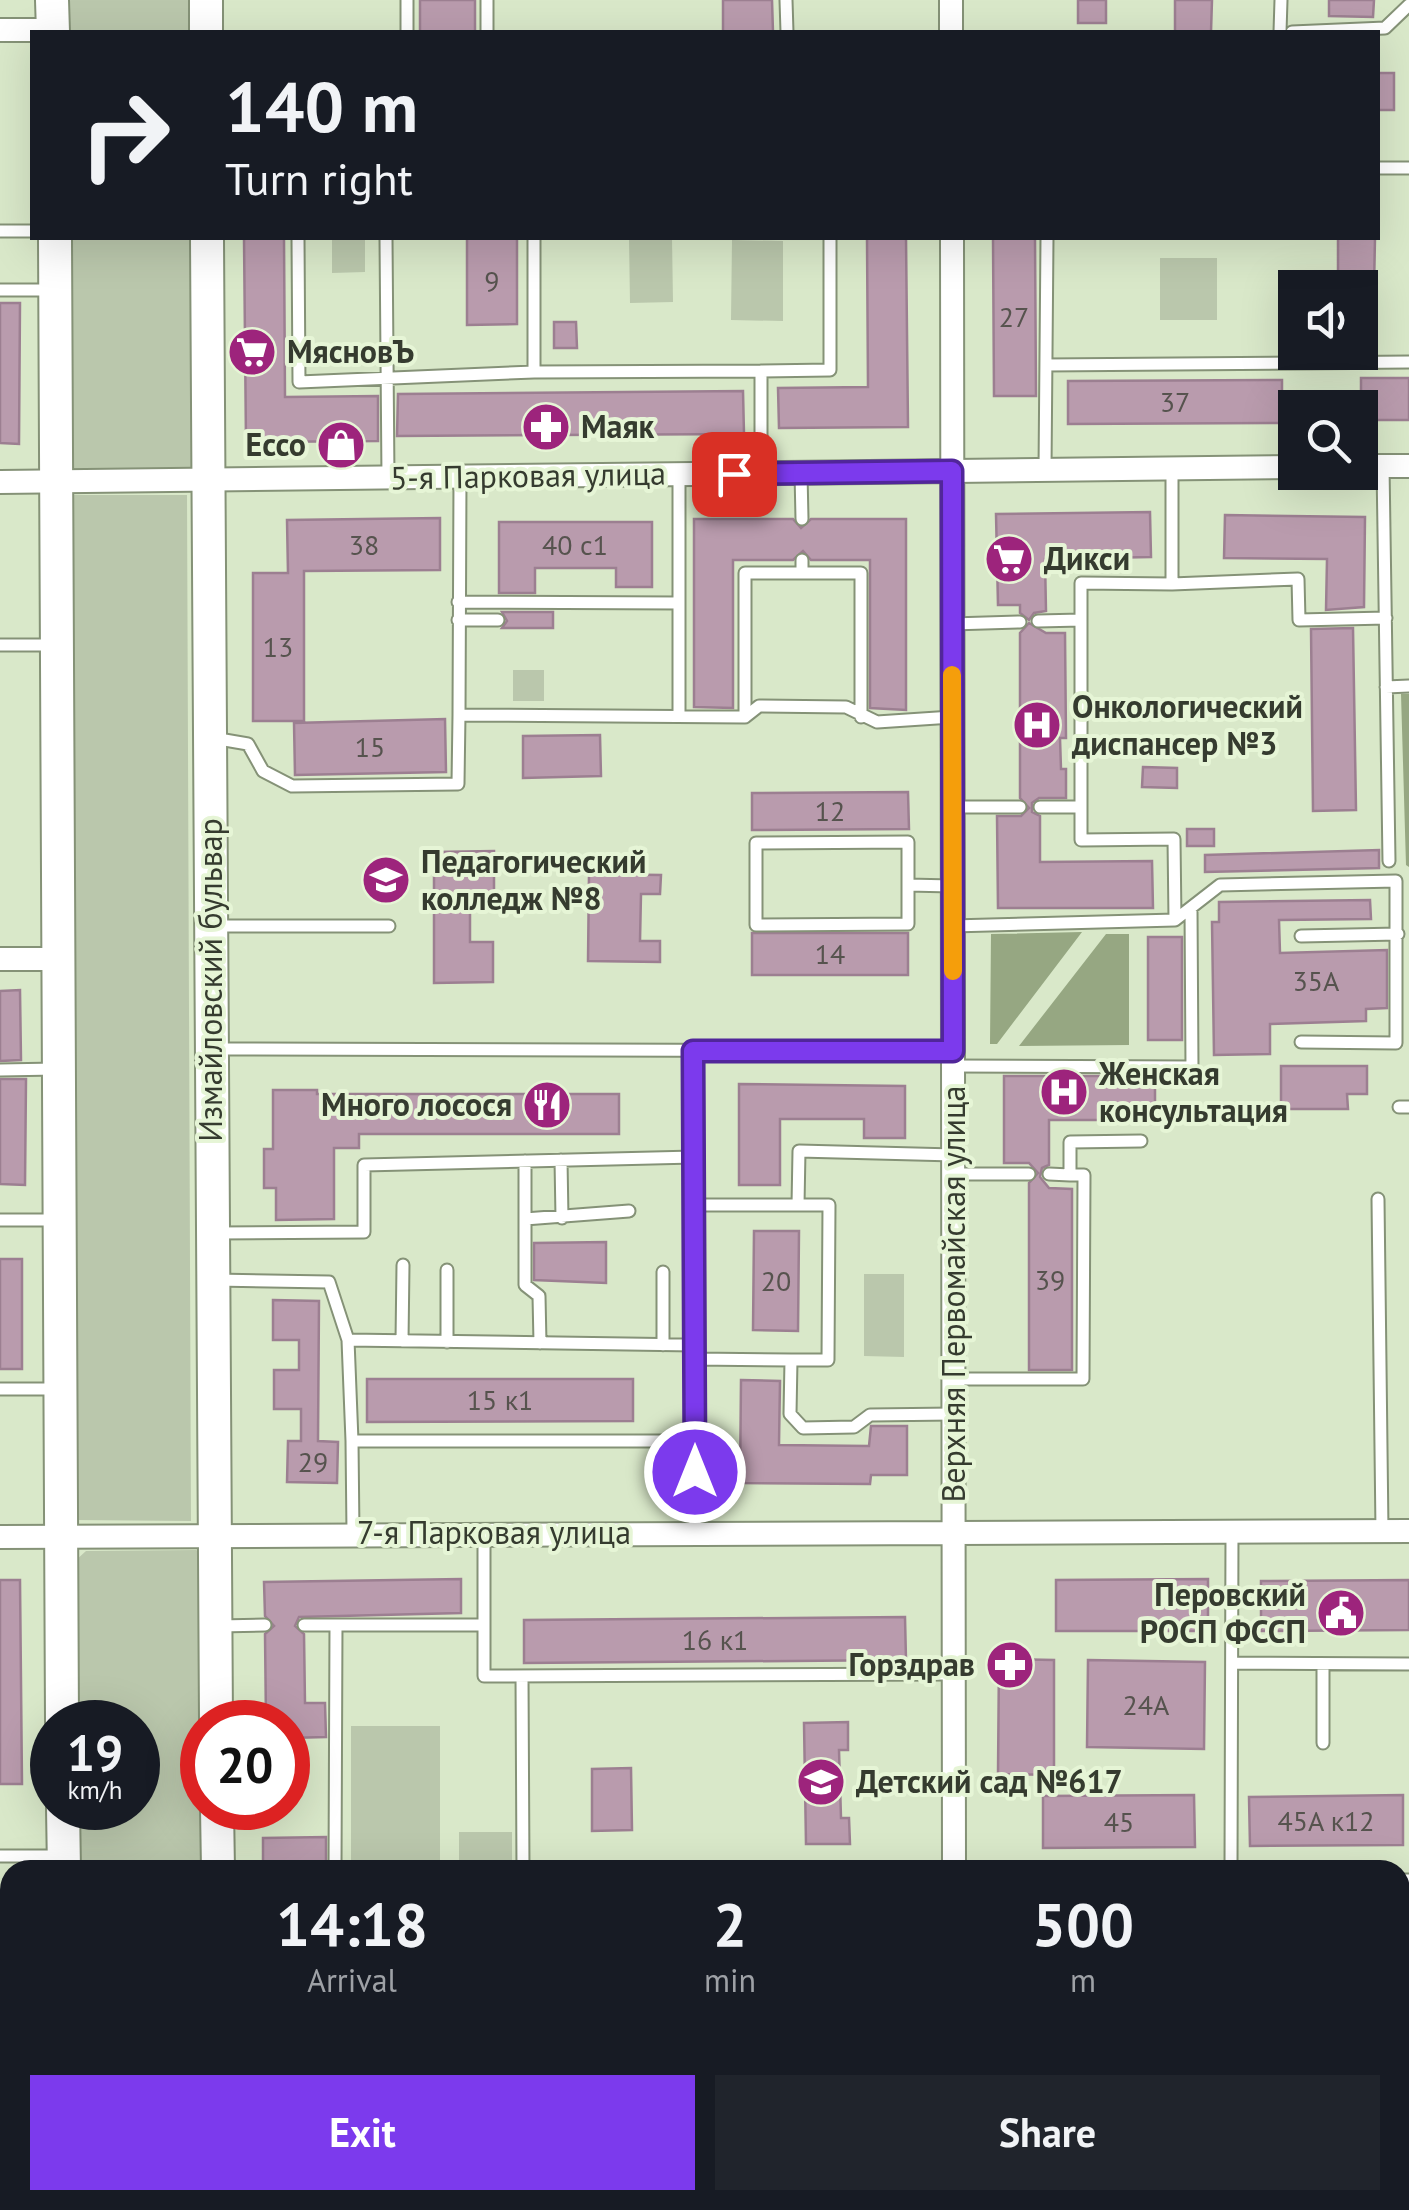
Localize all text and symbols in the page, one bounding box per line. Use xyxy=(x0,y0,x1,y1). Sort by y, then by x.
text: 140 m xyxy=(225,61,418,151)
icon: right xyxy=(60,70,190,200)
text: Turn right xyxy=(225,149,413,207)
house number: 9 xyxy=(484,262,500,299)
map controls xyxy=(1278,270,1378,490)
button: sound xyxy=(1278,270,1378,370)
house number: 27 xyxy=(999,298,1029,335)
supermarket icon: МясновЪ xyxy=(226,326,278,378)
place label: МясновЪ xyxy=(287,330,414,372)
house number: 37 xyxy=(1160,383,1190,420)
button: search xyxy=(1278,390,1378,490)
pharmacy icon: Маяк xyxy=(520,401,572,453)
place label: Маяк xyxy=(581,405,655,447)
shop icon: Ecco xyxy=(315,419,367,471)
place label: Ecco xyxy=(245,423,306,465)
pin xyxy=(692,432,777,517)
icon: arrive xyxy=(707,447,762,502)
street label: 5-я Парковая улица xyxy=(390,452,666,498)
house number: 38 xyxy=(349,526,379,563)
house number: 40 с1 xyxy=(542,526,608,563)
supermarket icon: Дикси xyxy=(983,533,1035,585)
place label: Дикси xyxy=(1044,537,1130,579)
house number: 13 xyxy=(263,628,293,665)
place label: Онкологический диспансер №3 xyxy=(1071,685,1303,764)
hospital icon: Онкологический диспансер №3 xyxy=(1011,699,1063,751)
house number: 15 xyxy=(355,728,385,765)
house number: 12 xyxy=(815,792,845,829)
street label: Измайловский бульвар xyxy=(189,818,231,1142)
place label: Педагогический колледж №8 xyxy=(421,840,646,919)
school or university icon: Педагогический колледж №8 xyxy=(360,854,412,906)
house number: 14 xyxy=(815,935,845,972)
house number: 35А xyxy=(1293,962,1340,999)
place label: Женская консультация xyxy=(1098,1052,1288,1131)
hospital icon: Женская консультация xyxy=(1038,1066,1090,1118)
restaurant icon: Много лосося xyxy=(521,1079,573,1131)
place label: Много лосося xyxy=(321,1083,512,1125)
street label: Верхняя Первомайская улица xyxy=(932,1086,974,1502)
house number: 39 xyxy=(1035,1261,1065,1298)
house number: 20 xyxy=(761,1262,791,1299)
house number: 15 к1 xyxy=(467,1381,533,1418)
position arrow xyxy=(643,1420,747,1524)
house number: 29 xyxy=(298,1443,328,1480)
street label: 7-я Парковая улица xyxy=(357,1511,631,1553)
place label: Перовский РОСП ФССП xyxy=(1140,1573,1306,1652)
public building icon: Перовский РОСП ФССП xyxy=(1315,1587,1367,1639)
house number: 16 к1 xyxy=(682,1621,748,1658)
pharmacy icon: Горздрав xyxy=(984,1639,1036,1691)
place label: Горздрав xyxy=(848,1643,975,1685)
house number: 24А xyxy=(1123,1686,1170,1723)
speed limit sign: 20 xyxy=(180,1700,310,1830)
text: 19 xyxy=(67,1720,123,1785)
school or university icon: Детский сад №617 xyxy=(795,1756,847,1808)
place label: Детский сад №617 xyxy=(856,1760,1123,1802)
text: km/h xyxy=(68,1774,122,1806)
house number: 45А к12 xyxy=(1277,1802,1375,1839)
house number: 45 xyxy=(1104,1803,1134,1840)
text: 14:18 xyxy=(276,1885,428,1963)
text: 2 xyxy=(713,1885,747,1963)
text: 500 xyxy=(1032,1885,1134,1963)
text: Arrival xyxy=(307,1959,397,2001)
text: min xyxy=(704,1959,756,2001)
text: m xyxy=(1070,1959,1096,2001)
button: Exit xyxy=(30,2075,695,2190)
button: Share xyxy=(715,2075,1380,2190)

